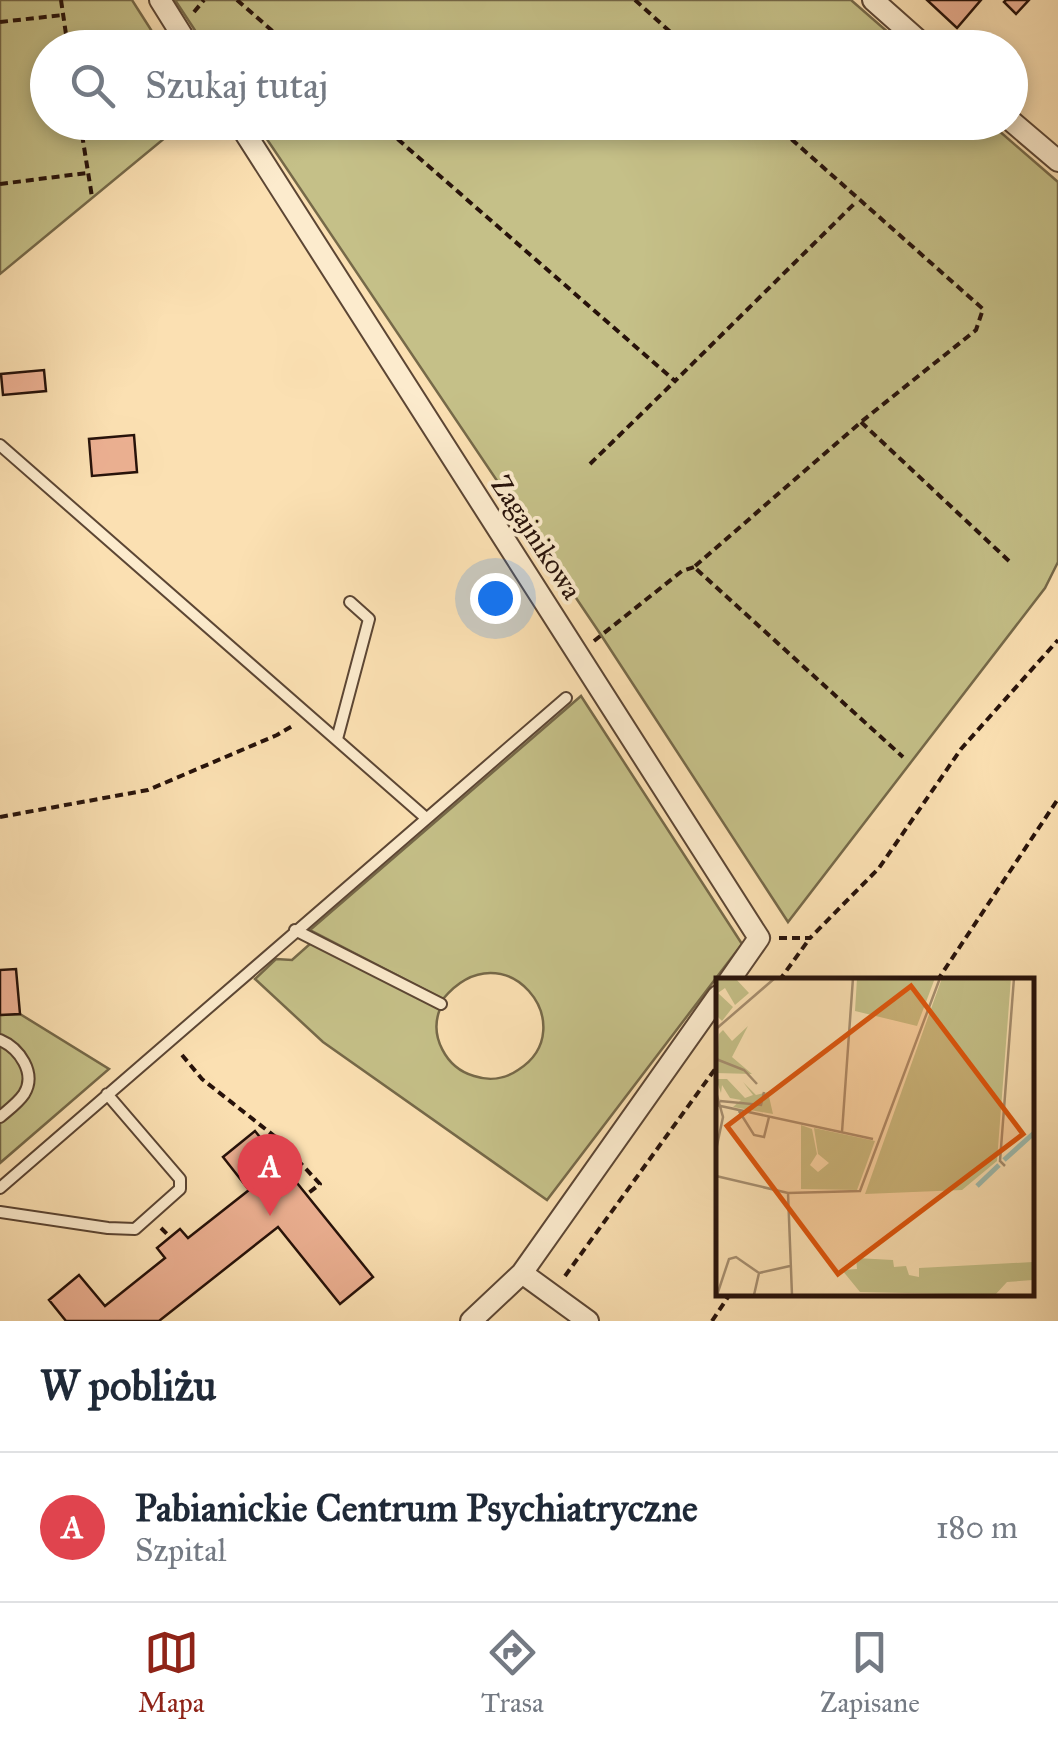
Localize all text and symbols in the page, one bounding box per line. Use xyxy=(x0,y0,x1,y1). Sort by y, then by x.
search box xyxy=(30,30,1028,140)
icon: search xyxy=(65,58,120,113)
text: Szukaj tutaj xyxy=(145,62,328,108)
street label: Zagajnikowa xyxy=(484,469,590,606)
your location xyxy=(470,573,521,624)
inset map xyxy=(716,978,1033,1296)
pin: A xyxy=(238,1134,302,1216)
text: W pobliżu xyxy=(40,1360,216,1412)
text: Pabianickie Centrum Psychiatryczne xyxy=(135,1485,698,1531)
text: A xyxy=(62,1508,83,1547)
text: 180 m xyxy=(936,1508,1018,1547)
text: Szpital xyxy=(135,1531,226,1570)
tab: Mapa xyxy=(138,1625,205,1720)
tab: Trasa xyxy=(481,1625,544,1720)
tab: Zapisane xyxy=(820,1625,920,1720)

